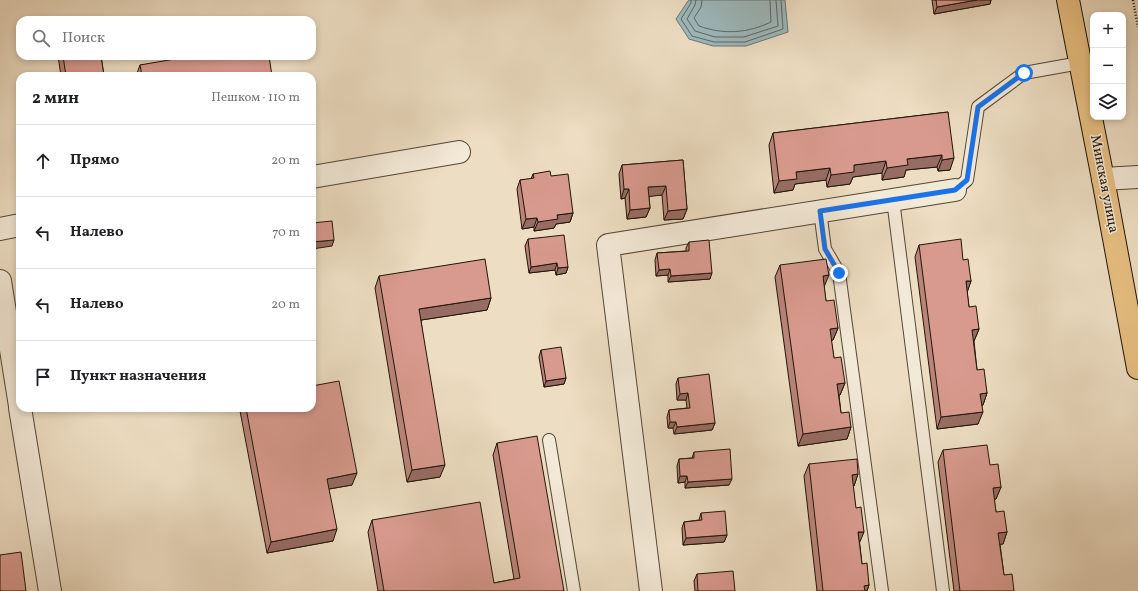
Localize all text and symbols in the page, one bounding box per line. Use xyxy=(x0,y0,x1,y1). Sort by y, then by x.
map controls xyxy=(1090,12,1126,120)
button: + xyxy=(1090,12,1126,48)
search box xyxy=(16,16,316,60)
icon: search xyxy=(30,27,52,49)
text: Поиск xyxy=(62,28,105,49)
button: − xyxy=(1090,48,1126,84)
route start xyxy=(1015,64,1033,82)
button: layers xyxy=(1090,84,1126,120)
text: 2 мин xyxy=(32,87,79,110)
text: Пешком · 110 m xyxy=(211,89,300,107)
street label: Минская улица xyxy=(1085,133,1123,235)
icon: ahead xyxy=(32,150,54,172)
text: Прямо xyxy=(70,150,119,171)
text: 20 m xyxy=(271,152,300,170)
icon: left xyxy=(32,222,54,244)
text: Налево xyxy=(70,222,124,243)
text: 70 m xyxy=(272,224,300,242)
route end xyxy=(830,264,848,282)
icon: left xyxy=(32,294,54,316)
text: Налево xyxy=(70,294,124,315)
text: 20 m xyxy=(271,296,300,314)
icon: arrive xyxy=(32,366,54,388)
text: Пункт назначения xyxy=(70,366,206,387)

